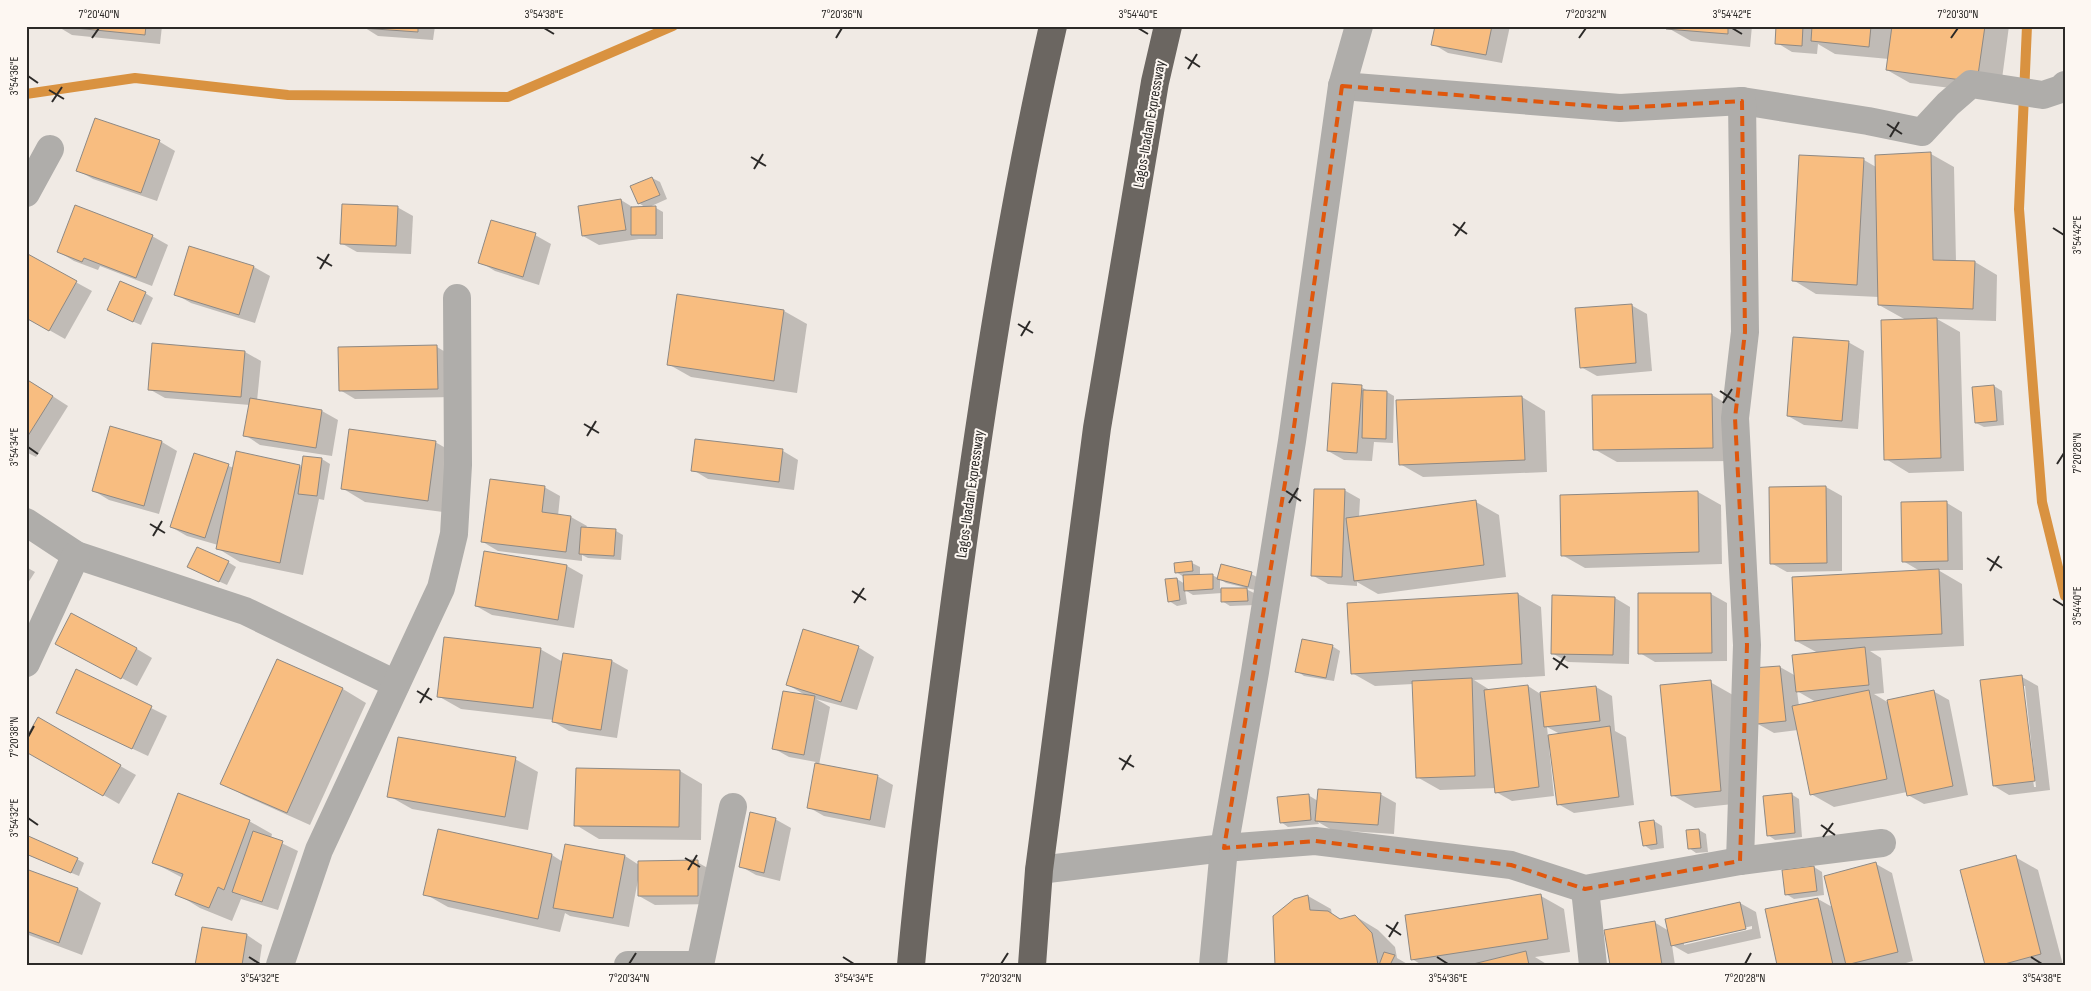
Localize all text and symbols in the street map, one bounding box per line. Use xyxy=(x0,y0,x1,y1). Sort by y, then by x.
text: 7°20'40"N xyxy=(79,7,120,22)
text: 3°54'38"E xyxy=(524,7,564,22)
text: 7°20'36"N xyxy=(822,7,862,22)
text: 3°54'40"E xyxy=(1118,7,1158,22)
text: 7°20'32"N xyxy=(1566,7,1606,22)
text: 3°54'42"E xyxy=(1713,7,1751,22)
text: 7°20'30"N xyxy=(1937,7,1979,22)
text: 3°54'36"E xyxy=(7,56,22,96)
street label: Lagos-Ibadan Expressway xyxy=(1129,59,1170,189)
text: 3°54'42"E xyxy=(2070,216,2085,254)
text: 3°54'34"E xyxy=(7,428,22,466)
street label: Lagos-Ibadan Expressway xyxy=(952,429,989,559)
text: 7°20'28"N xyxy=(2070,433,2085,473)
text: 3°54'40"E xyxy=(2070,586,2085,626)
text: 7°20'38"N xyxy=(7,717,22,757)
text: 3°54'32"E xyxy=(7,799,22,837)
text: 3°54'32"E xyxy=(241,971,279,986)
text: 7°20'34"N xyxy=(609,971,649,986)
text: 3°54'34"E xyxy=(835,971,873,986)
text: 7°20'32"N xyxy=(981,971,1021,986)
text: 3°54'36"E xyxy=(1428,971,1468,986)
text: 7°20'28"N xyxy=(1725,971,1765,986)
text: 3°54'38"E xyxy=(2022,971,2062,986)

